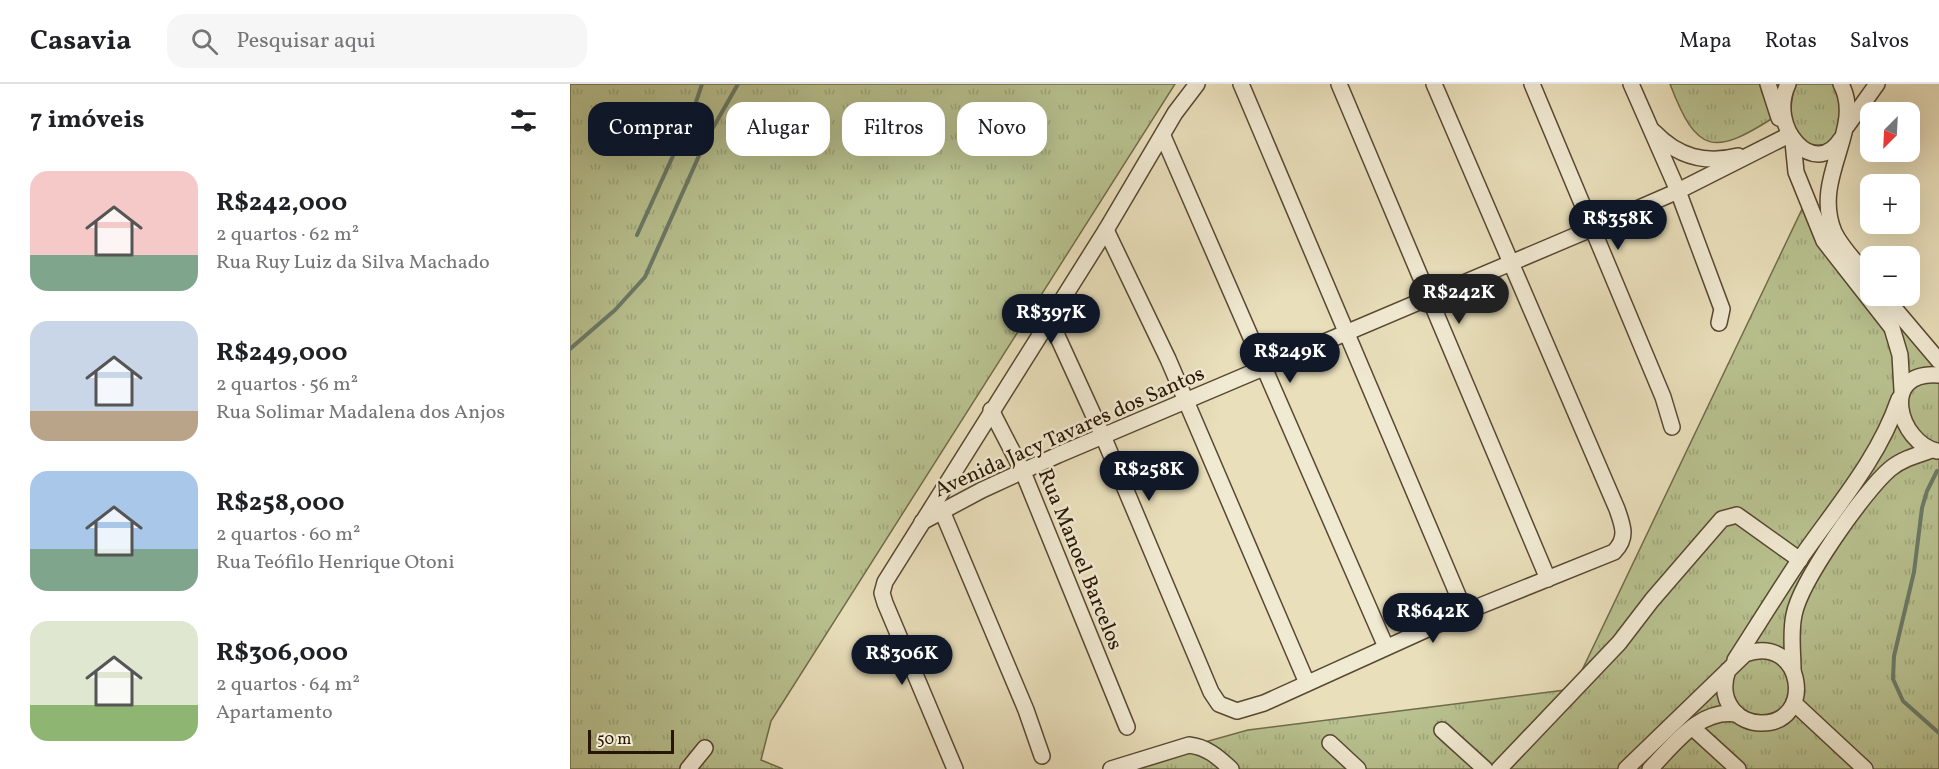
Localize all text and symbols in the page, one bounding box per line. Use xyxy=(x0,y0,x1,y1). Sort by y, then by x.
search box xyxy=(167,14,587,68)
text: Casavia xyxy=(30,22,131,61)
icon: search xyxy=(188,25,221,58)
text: Pesquisar aqui xyxy=(236,26,376,57)
text: Mapa xyxy=(1679,27,1732,56)
text: Rotas xyxy=(1765,27,1817,56)
text: Salvos xyxy=(1850,27,1909,56)
text: 7 imóveis xyxy=(30,102,145,138)
chip: Comprar xyxy=(588,102,714,156)
chip: Alugar xyxy=(726,102,830,156)
chip: Filtros xyxy=(842,102,945,156)
chip: Novo xyxy=(957,102,1047,156)
north arrow xyxy=(1860,102,1920,162)
map controls xyxy=(1860,102,1920,306)
icon: filters xyxy=(507,104,540,137)
button: + xyxy=(1860,174,1920,234)
text: R$242,000 xyxy=(216,185,347,221)
icon: home xyxy=(78,195,150,267)
pin: R$358K xyxy=(1569,200,1667,251)
text: R$358K xyxy=(1583,205,1653,233)
text: 2 quartos · 62 m² xyxy=(216,221,359,249)
button: − xyxy=(1860,246,1920,306)
text: Rua Ruy Luiz da Silva Machado xyxy=(216,249,490,277)
pin: R$242K xyxy=(1410,274,1508,325)
text: R$242K xyxy=(1423,279,1495,307)
pin: R$397K xyxy=(1002,294,1100,345)
text: R$397K xyxy=(1016,299,1086,327)
pin: R$249K xyxy=(1241,333,1339,384)
text: R$249,000 xyxy=(216,335,347,371)
text: R$249K xyxy=(1254,338,1326,366)
icon: home xyxy=(78,345,150,417)
street label: Avenida Jacy Tavares dos Santos xyxy=(930,359,1209,505)
text: 2 quartos · 56 m² xyxy=(216,371,358,399)
text: Rua Solimar Madalena dos Anjos xyxy=(216,399,505,427)
pin: R$258K xyxy=(1100,451,1198,502)
text: R$258K xyxy=(1114,456,1184,484)
street label: Rua Manoel Barcelos xyxy=(1030,465,1129,655)
text: R$258,000 xyxy=(216,485,345,521)
icon: home xyxy=(78,495,150,567)
text: 2 quartos · 60 m² xyxy=(216,521,360,549)
text: Rua Teófilo Henrique Otoni xyxy=(216,549,455,577)
pin: R$642K xyxy=(1384,593,1482,644)
text: R$642K xyxy=(1397,598,1469,626)
text: R$306,000 xyxy=(216,635,348,671)
pin: R$306K xyxy=(853,635,951,686)
text: R$306K xyxy=(866,640,939,668)
icon: home xyxy=(78,645,150,717)
text: 2 quartos · 64 m² xyxy=(216,671,360,699)
text: Apartamento xyxy=(216,699,333,727)
scale bar xyxy=(588,727,674,754)
text: 50 m xyxy=(597,729,631,751)

